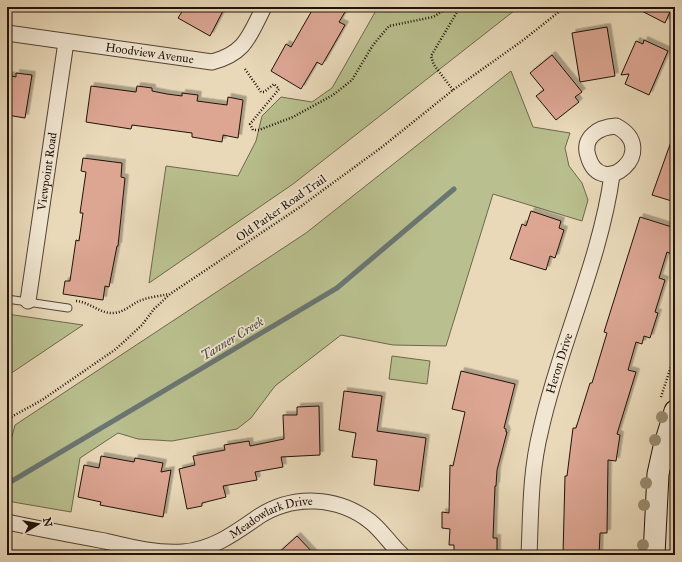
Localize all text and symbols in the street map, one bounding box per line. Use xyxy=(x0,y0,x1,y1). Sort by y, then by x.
street label: Hoodview Avenue xyxy=(104,40,195,66)
street label: Viewpoint Road xyxy=(34,131,60,212)
street label: Old Parker Road Trail xyxy=(233,171,329,244)
water label: Tanner Creek xyxy=(198,314,267,364)
street label: Heron Drive xyxy=(543,331,575,395)
street label: Meadowlark Drive xyxy=(227,494,313,541)
north arrow xyxy=(18,504,58,544)
text: N xyxy=(40,516,55,529)

